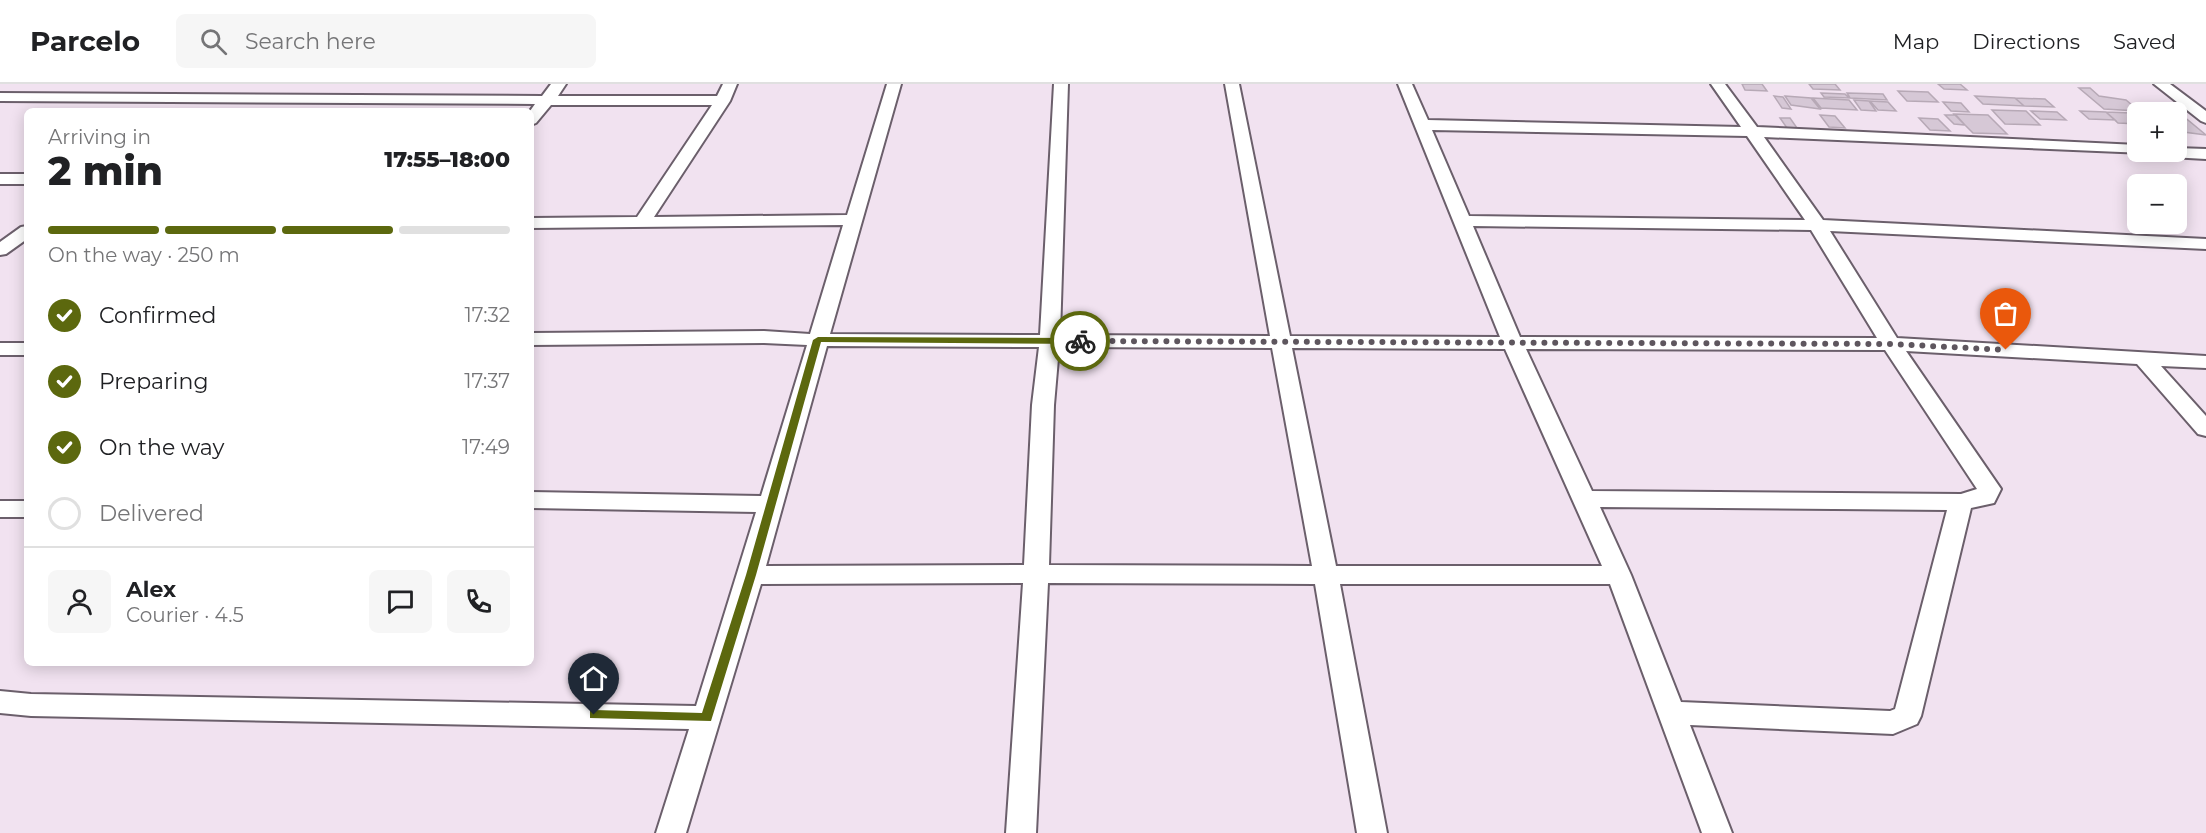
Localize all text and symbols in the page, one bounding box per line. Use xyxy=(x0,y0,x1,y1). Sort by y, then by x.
search box xyxy=(176,14,596,68)
text: Parcelo xyxy=(30,24,140,58)
icon: search xyxy=(197,25,230,58)
text: Search here xyxy=(245,28,376,55)
text: Map xyxy=(1893,29,1939,54)
text: Directions xyxy=(1972,29,2080,54)
text: Saved xyxy=(2113,29,2176,54)
map controls xyxy=(2127,102,2187,234)
button: + xyxy=(2127,102,2187,162)
text: Arriving in xyxy=(48,125,151,149)
text: 17:55–18:00 xyxy=(384,146,510,173)
text: 2 min xyxy=(48,147,163,195)
button: − xyxy=(2127,174,2187,234)
text: On the way · 250 m xyxy=(48,243,240,267)
pin xyxy=(1980,288,2031,350)
icon: bag xyxy=(1989,297,2022,330)
icon: check xyxy=(48,299,81,332)
text: Confirmed xyxy=(99,302,216,329)
text: 17:32 xyxy=(465,303,510,327)
courier xyxy=(1050,311,1110,371)
icon: bike xyxy=(1064,325,1097,358)
icon: check xyxy=(48,365,81,398)
text: Preparing xyxy=(99,368,208,395)
text: 17:37 xyxy=(464,369,510,393)
icon: check xyxy=(48,431,81,464)
text: On the way xyxy=(99,434,224,461)
text: 17:49 xyxy=(462,435,510,459)
text: Delivered xyxy=(99,500,204,527)
button: person xyxy=(48,570,111,633)
button: chat xyxy=(369,570,432,633)
button: phone xyxy=(447,570,510,633)
text: Alex xyxy=(126,576,176,603)
text: Courier · 4.5 xyxy=(126,603,244,627)
pin xyxy=(568,653,619,715)
icon: home xyxy=(577,662,610,695)

